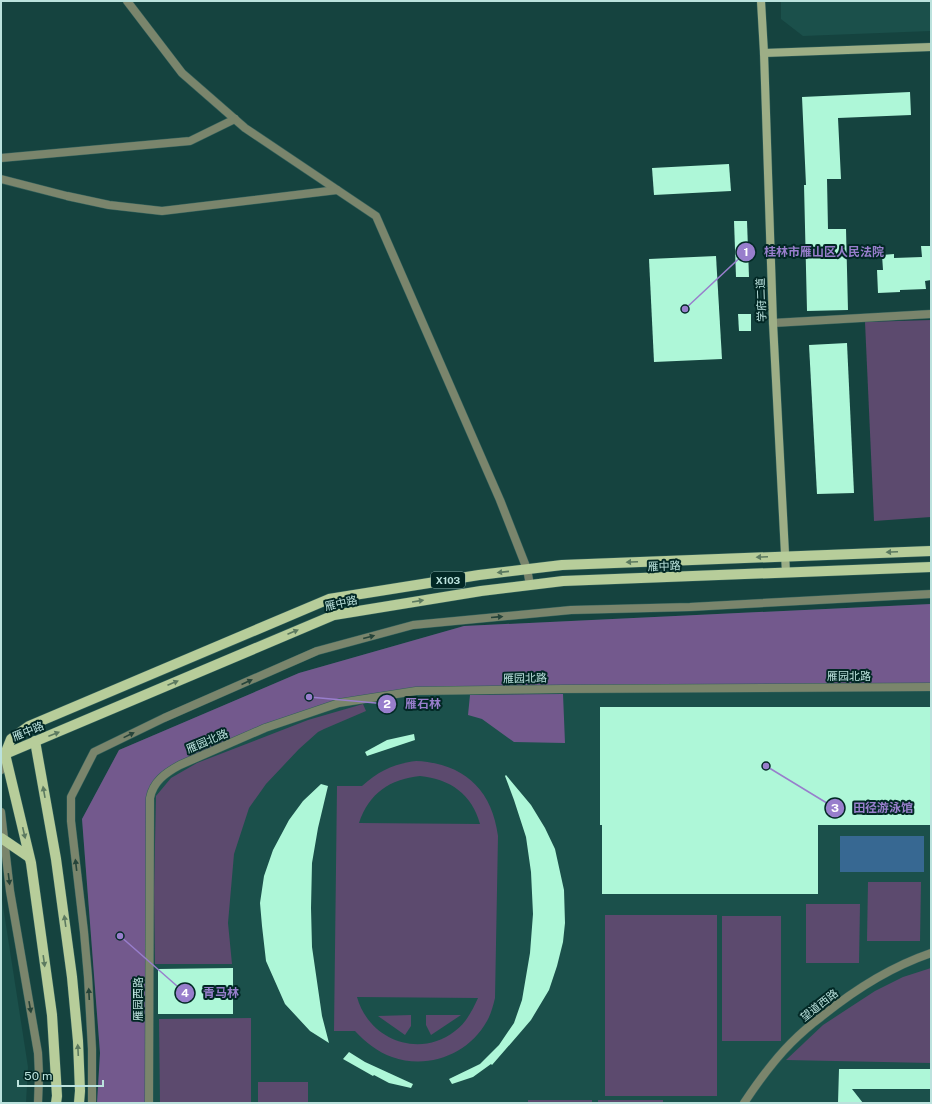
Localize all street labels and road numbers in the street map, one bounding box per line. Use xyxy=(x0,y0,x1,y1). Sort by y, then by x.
street label: 学府二道 xyxy=(754,278,768,322)
street label: 雁中路 xyxy=(647,559,681,573)
road number: X103 xyxy=(431,572,465,588)
street label: 雁中路 xyxy=(324,593,358,613)
street label: 雁园北路 xyxy=(827,670,871,682)
street label: 雁园北路 xyxy=(503,672,547,684)
street label: 雁中路 xyxy=(10,719,46,743)
street label: 雁园北路 xyxy=(184,727,230,755)
street label: 雁园西路 xyxy=(132,977,144,1021)
street label: 望道西路 xyxy=(798,987,840,1023)

